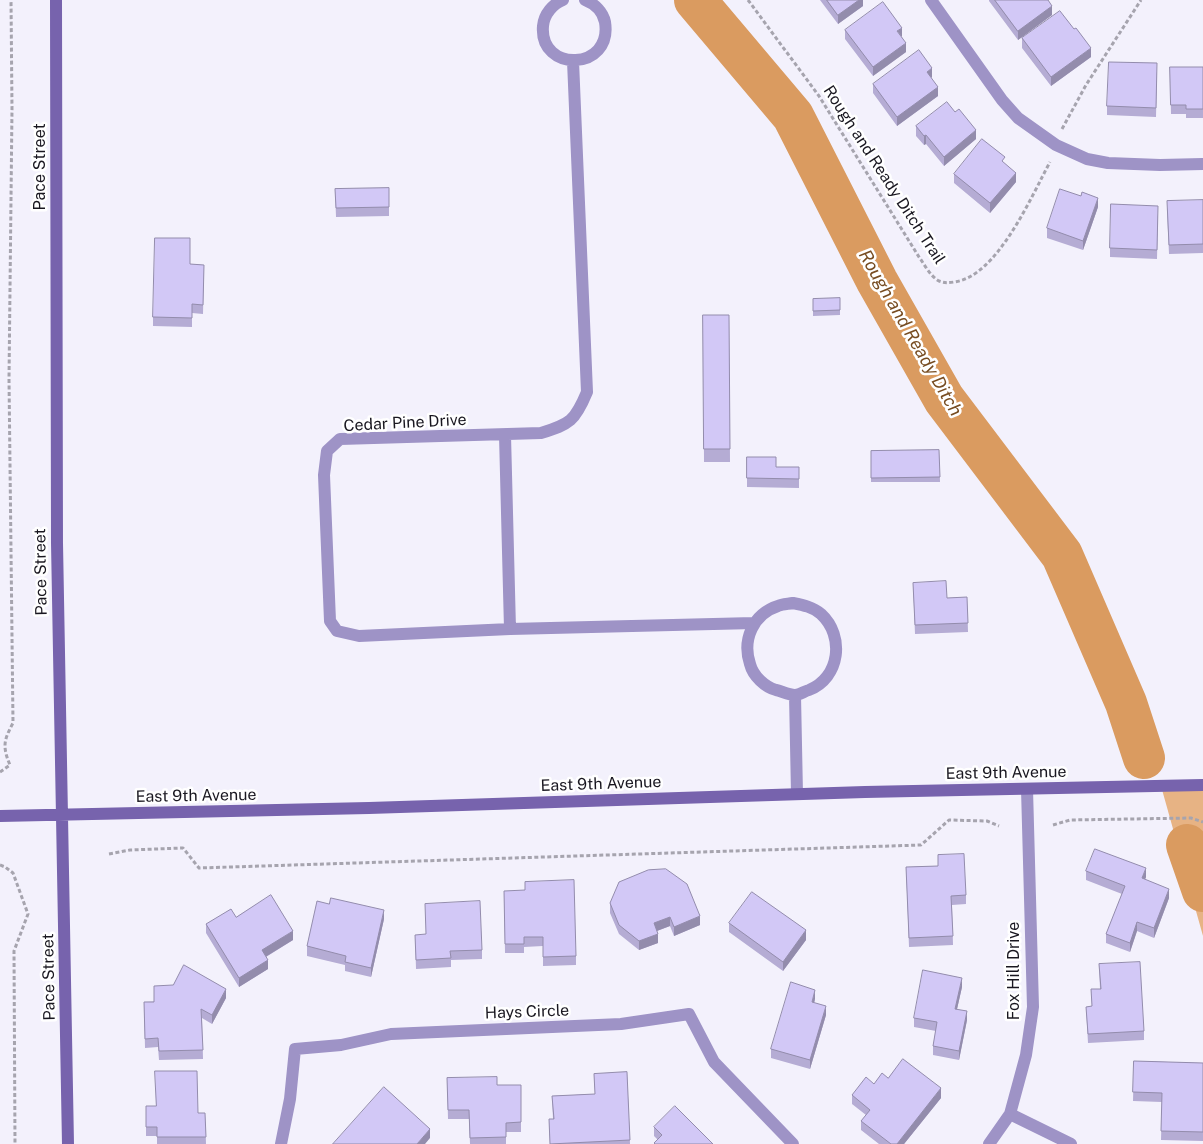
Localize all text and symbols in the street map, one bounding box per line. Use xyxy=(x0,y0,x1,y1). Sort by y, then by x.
street label: Rough and Ready Ditch Trail xyxy=(819,82,949,268)
street label: Pace Street xyxy=(30,123,50,211)
water label: Rough and Ready Ditch xyxy=(854,246,966,420)
street label: Cedar Pine Drive xyxy=(343,410,467,436)
street label: Pace Street xyxy=(31,528,51,616)
street label: East 9th Avenue xyxy=(945,762,1067,784)
street label: East 9th Avenue xyxy=(540,772,662,796)
street label: East 9th Avenue xyxy=(135,785,257,807)
street label: Fox Hill Drive xyxy=(1004,922,1024,1020)
street label: Pace Street xyxy=(39,933,59,1021)
street label: Hays Circle xyxy=(484,1001,570,1023)

